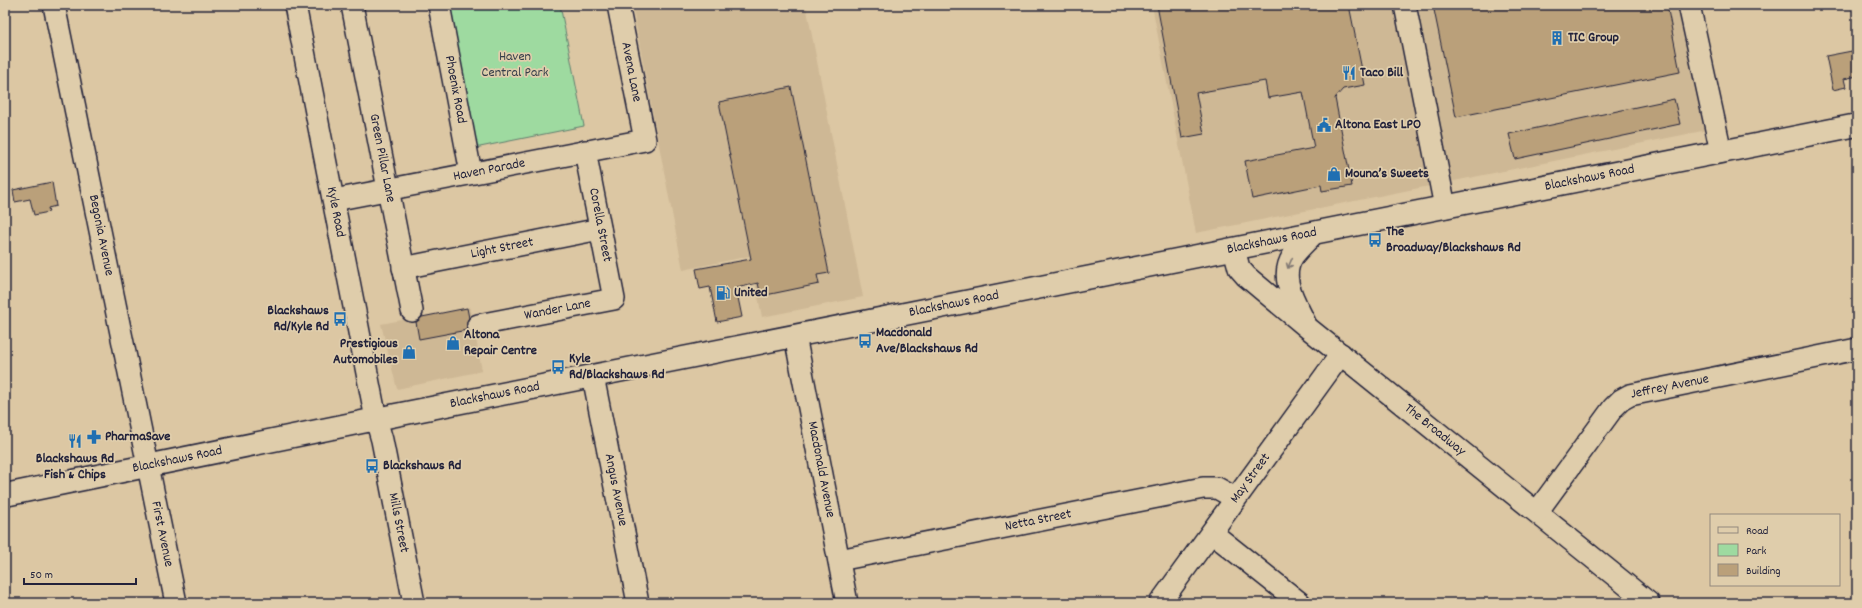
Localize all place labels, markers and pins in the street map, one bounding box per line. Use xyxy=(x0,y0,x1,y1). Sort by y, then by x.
place label: TIC Group xyxy=(1568,28,1620,48)
building icon: TIC Group xyxy=(1549,30,1565,46)
place label: Taco Bill xyxy=(1360,63,1404,83)
restaurant icon: Taco Bill xyxy=(1341,65,1357,81)
place label: Altona East LPO xyxy=(1335,115,1421,135)
public building icon: Altona East LPO xyxy=(1316,117,1332,133)
place label: Mouna’s Sweets xyxy=(1345,164,1429,184)
shop icon: Mouna’s Sweets xyxy=(1326,166,1342,182)
place label: The Broadway/Blackshaws Rd xyxy=(1386,222,1521,258)
bus stop icon: The Broadway/Blackshaws Rd xyxy=(1367,232,1383,248)
place label: United xyxy=(734,283,768,303)
fuel station icon: United xyxy=(715,285,731,301)
place label: Blackshaws Rd/Kyle Rd xyxy=(267,301,329,337)
bus stop icon: Blackshaws Rd/Kyle Rd xyxy=(332,311,348,327)
place label: Macdonald Ave/Blackshaws Rd xyxy=(876,323,978,359)
place label: Altona Repair Centre xyxy=(464,325,537,361)
bus stop icon: Macdonald Ave/Blackshaws Rd xyxy=(857,333,873,349)
place label: Prestigious Automobiles xyxy=(333,334,398,370)
shop icon: Altona Repair Centre xyxy=(445,335,461,351)
shop icon: Prestigious Automobiles xyxy=(401,344,417,360)
place label: Kyle Rd/Blackshaws Rd xyxy=(569,349,665,385)
bus stop icon: Kyle Rd/Blackshaws Rd xyxy=(550,359,566,375)
place label: PharmaSave xyxy=(105,427,170,447)
pharmacy icon: PharmaSave xyxy=(86,429,102,445)
restaurant icon: Blackshaws Rd Fish & Chips xyxy=(67,433,83,449)
place label: Blackshaws Rd Fish & Chips xyxy=(36,449,115,485)
place label: Blackshaws Rd xyxy=(383,456,462,476)
bus stop icon: Blackshaws Rd xyxy=(364,458,380,474)

